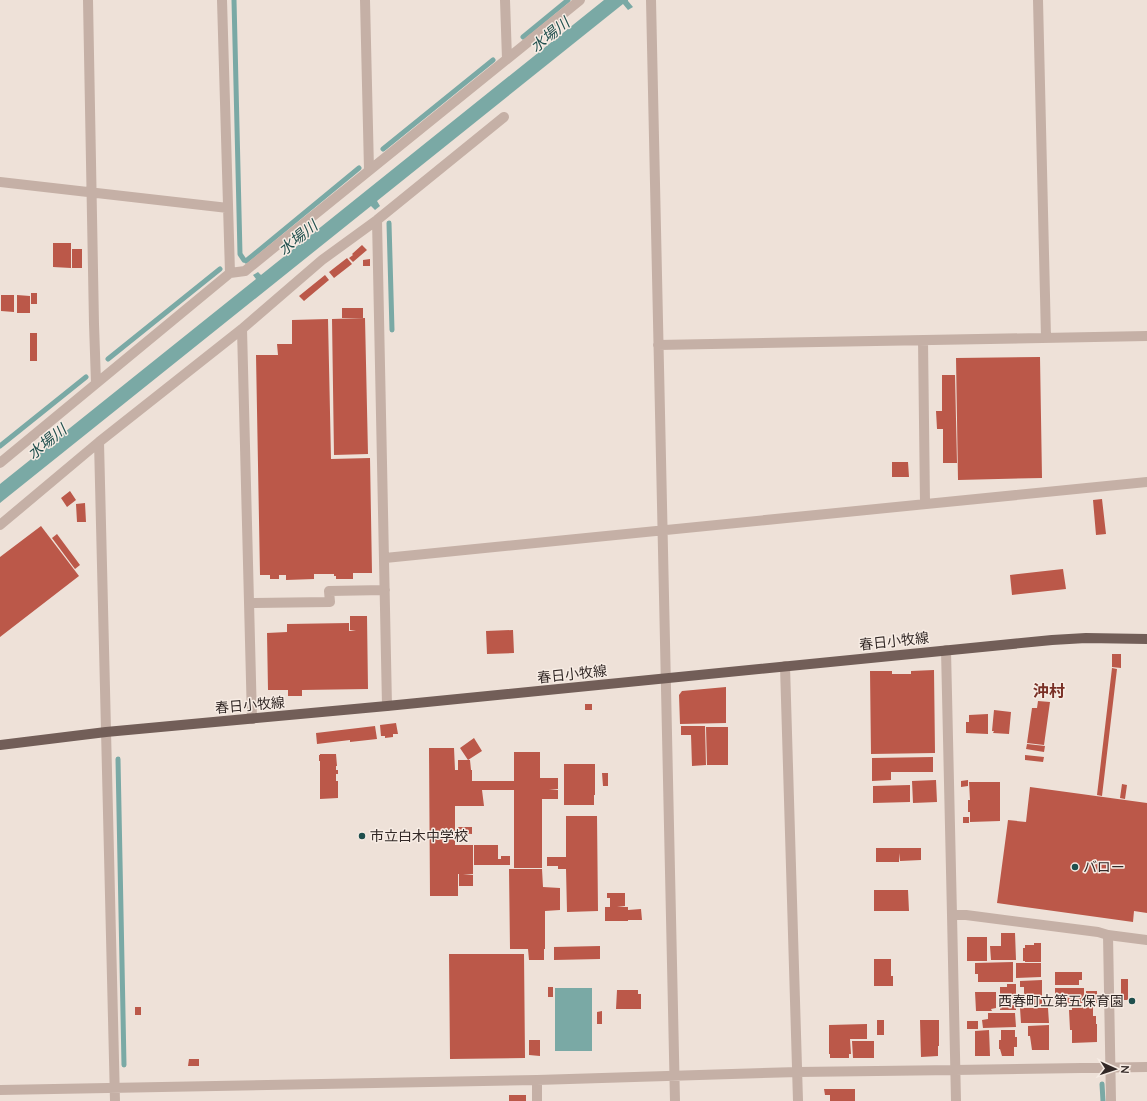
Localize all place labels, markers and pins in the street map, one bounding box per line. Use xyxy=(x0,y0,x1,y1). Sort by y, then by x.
place label: 市立白木中学校 xyxy=(370,827,468,844)
marker: 市立白木中学校 xyxy=(357,831,367,841)
place label: バロー xyxy=(1083,858,1125,875)
marker: バロー xyxy=(1070,862,1080,872)
place label: 西春町立第五保育園 xyxy=(998,992,1124,1009)
marker: 西春町立第五保育園 xyxy=(1127,996,1137,1006)

